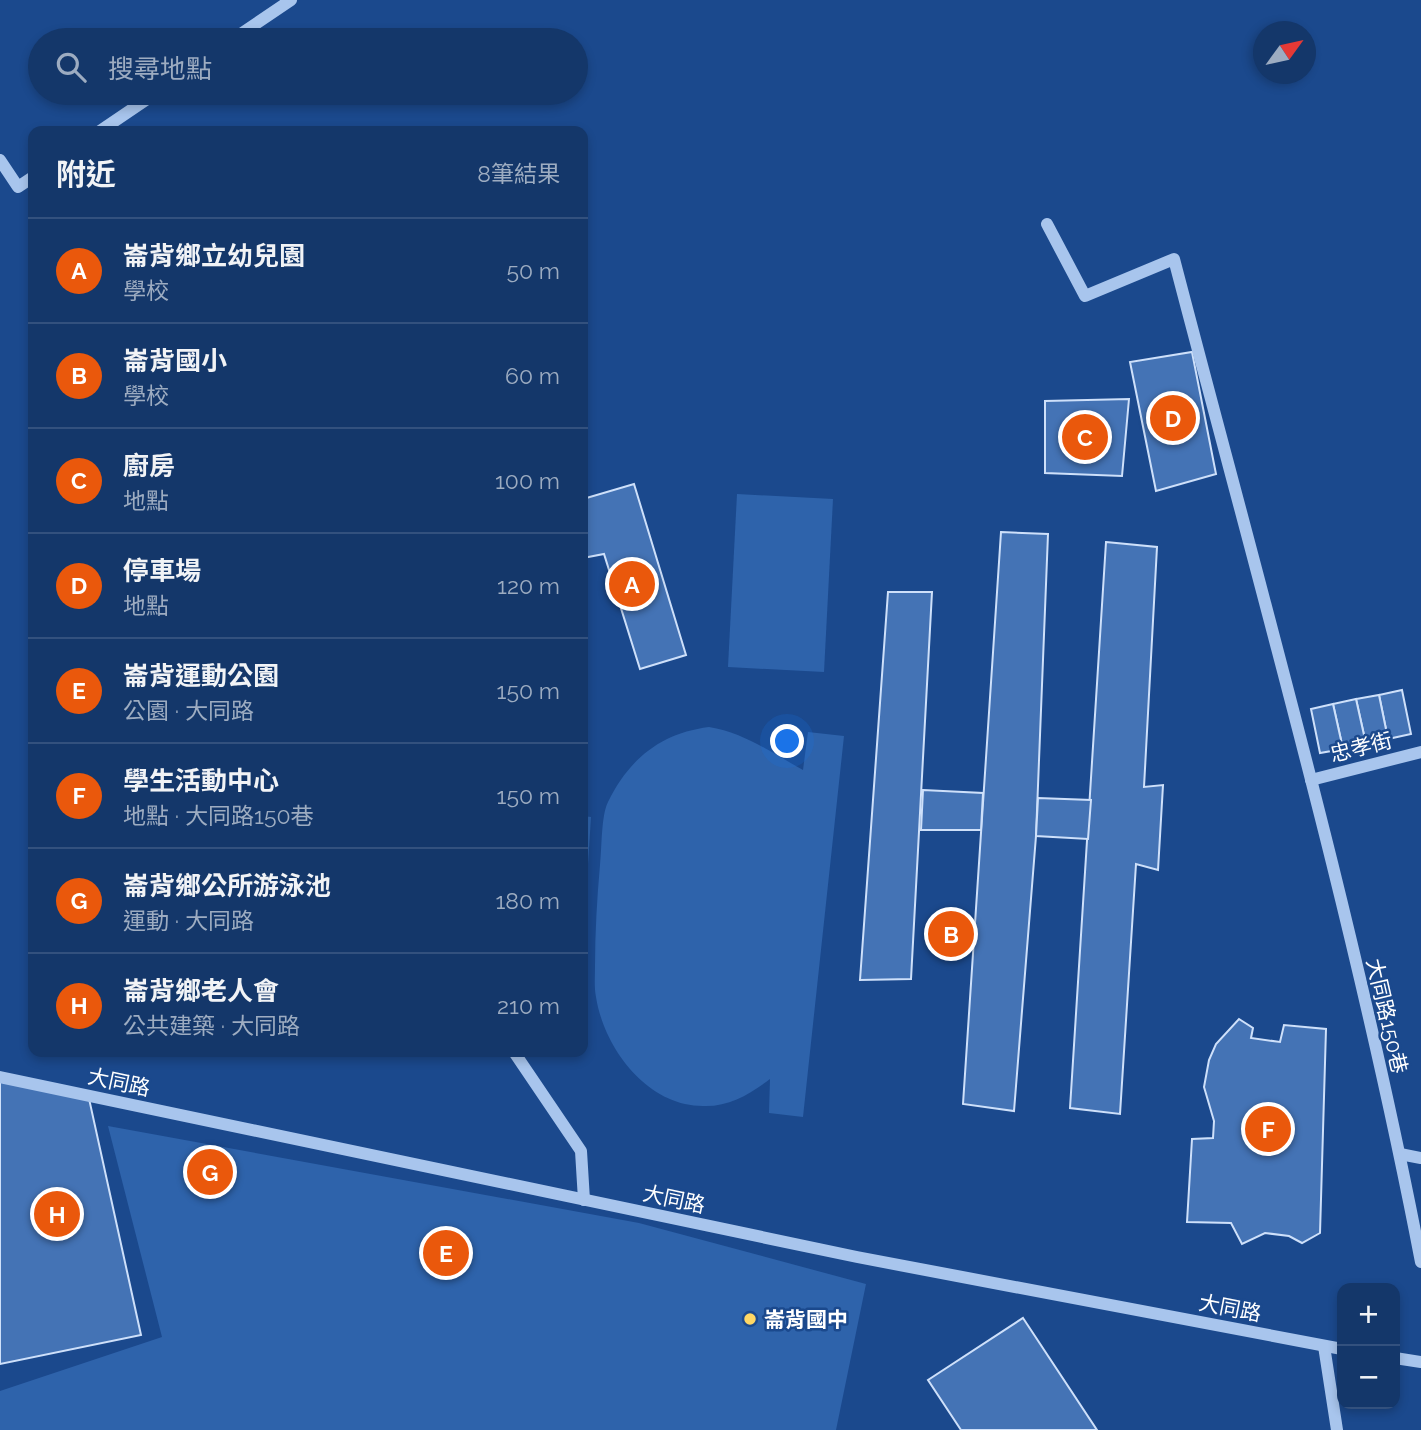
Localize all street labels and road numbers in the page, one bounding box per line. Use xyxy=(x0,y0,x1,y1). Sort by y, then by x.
street label: 忠孝街 xyxy=(1327,727,1395,767)
street label: 大同路150巷 xyxy=(1362,956,1412,1076)
street label: 大同路 xyxy=(86,1063,152,1101)
street label: 大同路 xyxy=(641,1180,707,1218)
street label: 大同路 xyxy=(1197,1290,1263,1326)

